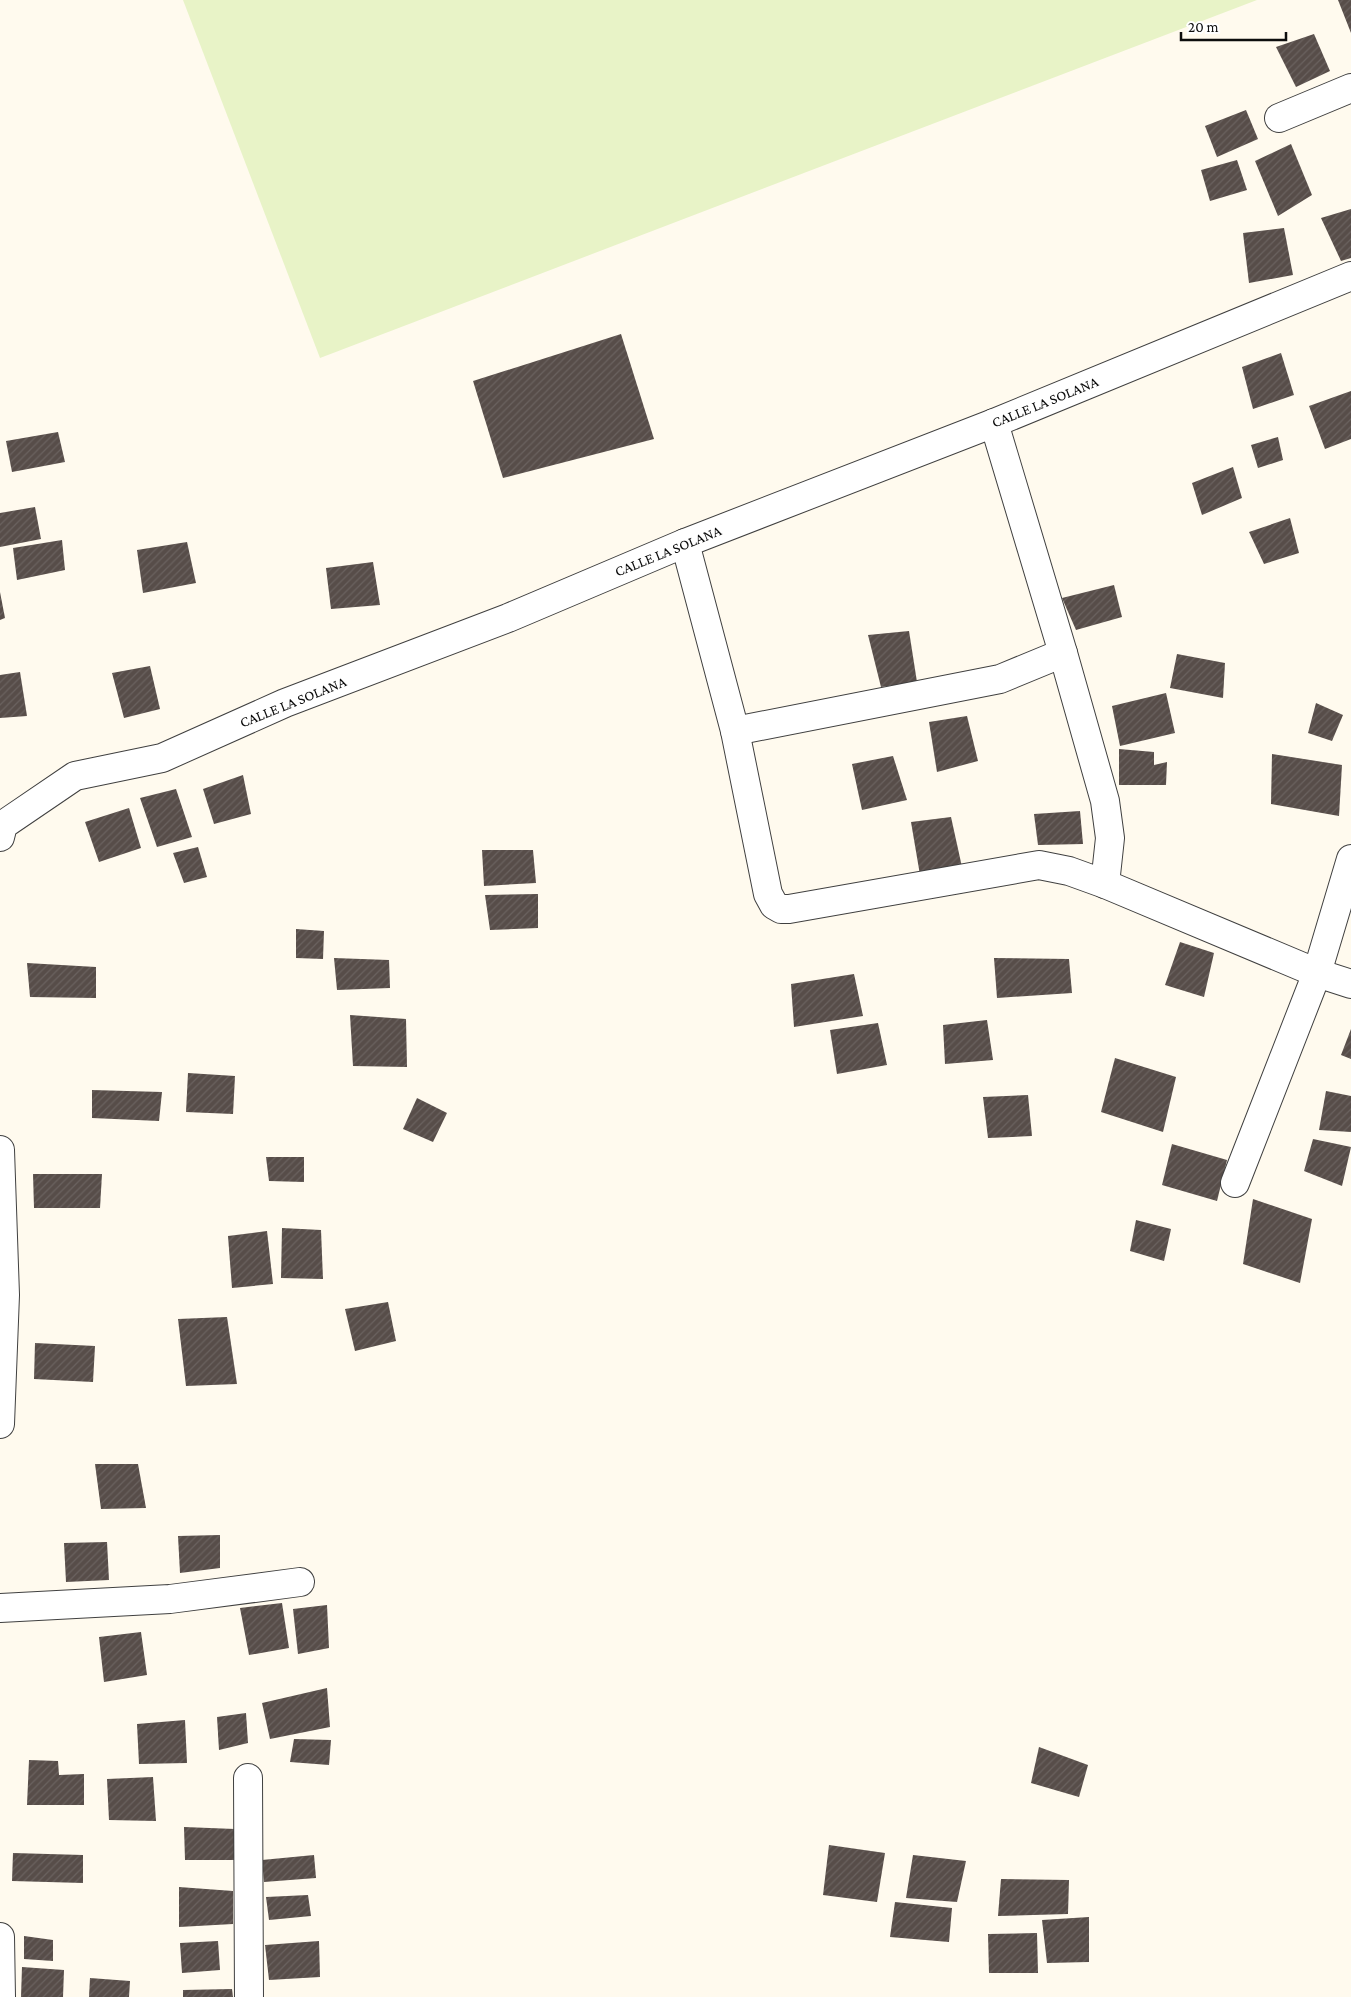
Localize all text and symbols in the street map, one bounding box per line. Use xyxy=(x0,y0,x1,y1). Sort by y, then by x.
scale bar xyxy=(1181,10,1286,42)
text: 20 m xyxy=(1188,19,1219,35)
street label: CALLE LA SOLANA xyxy=(989,373,1101,431)
street label: CALLE LA SOLANA xyxy=(612,522,724,580)
street label: CALLE LA SOLANA xyxy=(237,673,349,731)

